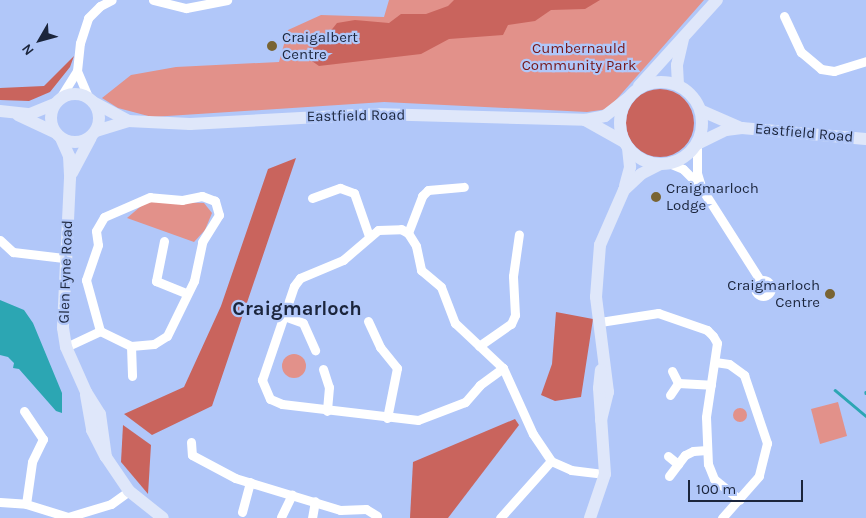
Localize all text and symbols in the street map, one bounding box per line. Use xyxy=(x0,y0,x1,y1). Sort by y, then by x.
north arrow xyxy=(15,15,65,65)
place label: Craigalbert Centre xyxy=(282,28,358,63)
park label: Cumbernauld Community Park xyxy=(522,39,636,74)
text: N xyxy=(18,40,38,59)
marker: Craigalbert Centre xyxy=(266,40,278,52)
street label: Eastfield Road xyxy=(306,106,406,126)
street label: Eastfield Road xyxy=(754,120,854,146)
place label: Craigmarloch Lodge xyxy=(666,179,759,214)
marker: Craigmarloch Lodge xyxy=(650,191,662,203)
street label: Glen Fyne Road xyxy=(55,220,77,324)
place label: Craigmarloch Centre xyxy=(727,276,820,311)
marker: Craigmarloch Centre xyxy=(824,288,836,300)
district label: Craigmarloch xyxy=(232,296,362,320)
scale bar xyxy=(691,470,806,502)
text: 100 m xyxy=(696,480,736,498)

